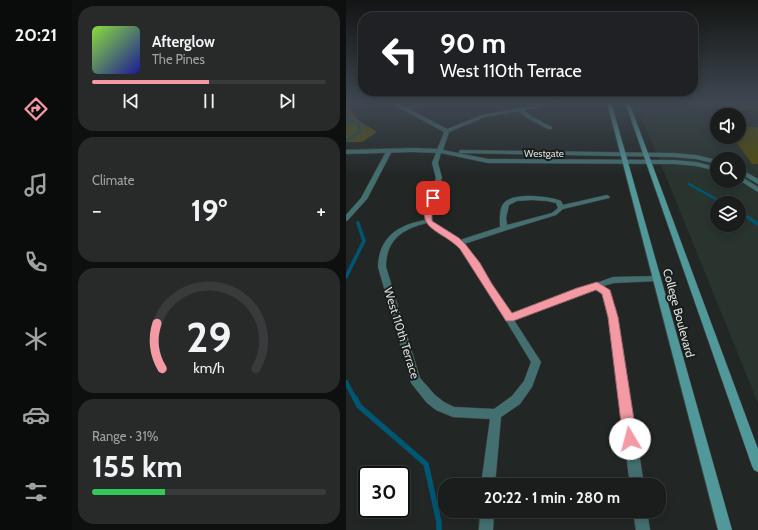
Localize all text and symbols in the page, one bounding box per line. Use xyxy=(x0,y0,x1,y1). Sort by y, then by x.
text: 20:21 xyxy=(15,24,57,46)
text: 90 m xyxy=(440,26,506,60)
icon: left xyxy=(374,28,426,80)
text: Afterglow xyxy=(152,33,215,51)
text: The Pines xyxy=(152,51,205,67)
text: West 110th Terrace xyxy=(440,60,582,82)
icon: previous xyxy=(120,90,142,112)
icon: pause xyxy=(198,90,220,112)
icon: next xyxy=(276,90,298,112)
icon: directions xyxy=(22,95,50,123)
map controls xyxy=(710,108,746,232)
button: sound xyxy=(710,108,746,144)
street label: Westgate xyxy=(524,147,564,160)
button: search xyxy=(710,152,746,188)
icon: music xyxy=(22,171,50,199)
text: Climate xyxy=(92,172,134,188)
pin xyxy=(416,181,450,215)
icon: arrive xyxy=(422,187,444,209)
text: 19° xyxy=(191,192,227,229)
button: layers xyxy=(710,196,746,232)
text: − xyxy=(92,197,102,224)
text: + xyxy=(316,197,326,224)
icon: phone xyxy=(22,248,50,276)
street label: College Boulevard xyxy=(660,267,698,359)
street label: West 110th Terrace xyxy=(381,286,423,380)
text: 29 xyxy=(186,311,232,361)
icon: climate xyxy=(22,325,50,353)
text: km/h xyxy=(193,358,225,376)
icon: car xyxy=(22,401,50,429)
position arrow xyxy=(609,418,651,460)
text: Range · 31% xyxy=(92,428,158,444)
text: 155 km xyxy=(92,448,183,485)
speed limit sign: 30 xyxy=(358,466,410,518)
icon: filters xyxy=(22,478,50,506)
text: 20:22 · 1 min · 280 m xyxy=(484,489,620,507)

